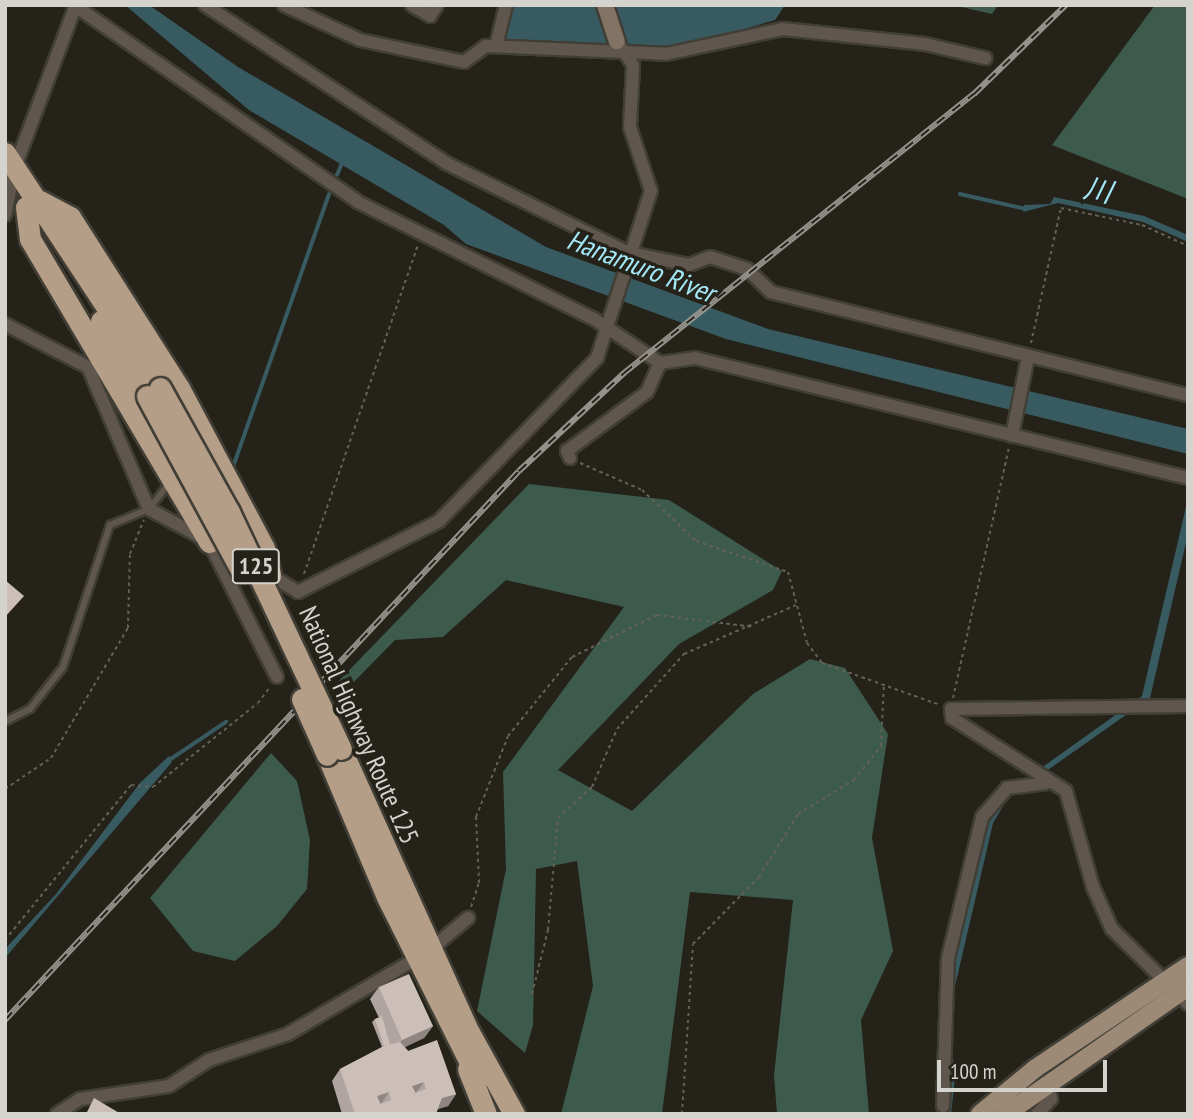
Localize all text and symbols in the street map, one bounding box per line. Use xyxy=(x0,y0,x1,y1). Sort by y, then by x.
water label: 川 xyxy=(1081,171,1115,209)
water label: Hanamuro River xyxy=(562,222,720,310)
road number: 125 xyxy=(232,546,280,586)
street label: National Highway Route 125 xyxy=(292,601,426,849)
scale bar xyxy=(941,1046,1111,1090)
text: 100 m xyxy=(950,1058,996,1085)

